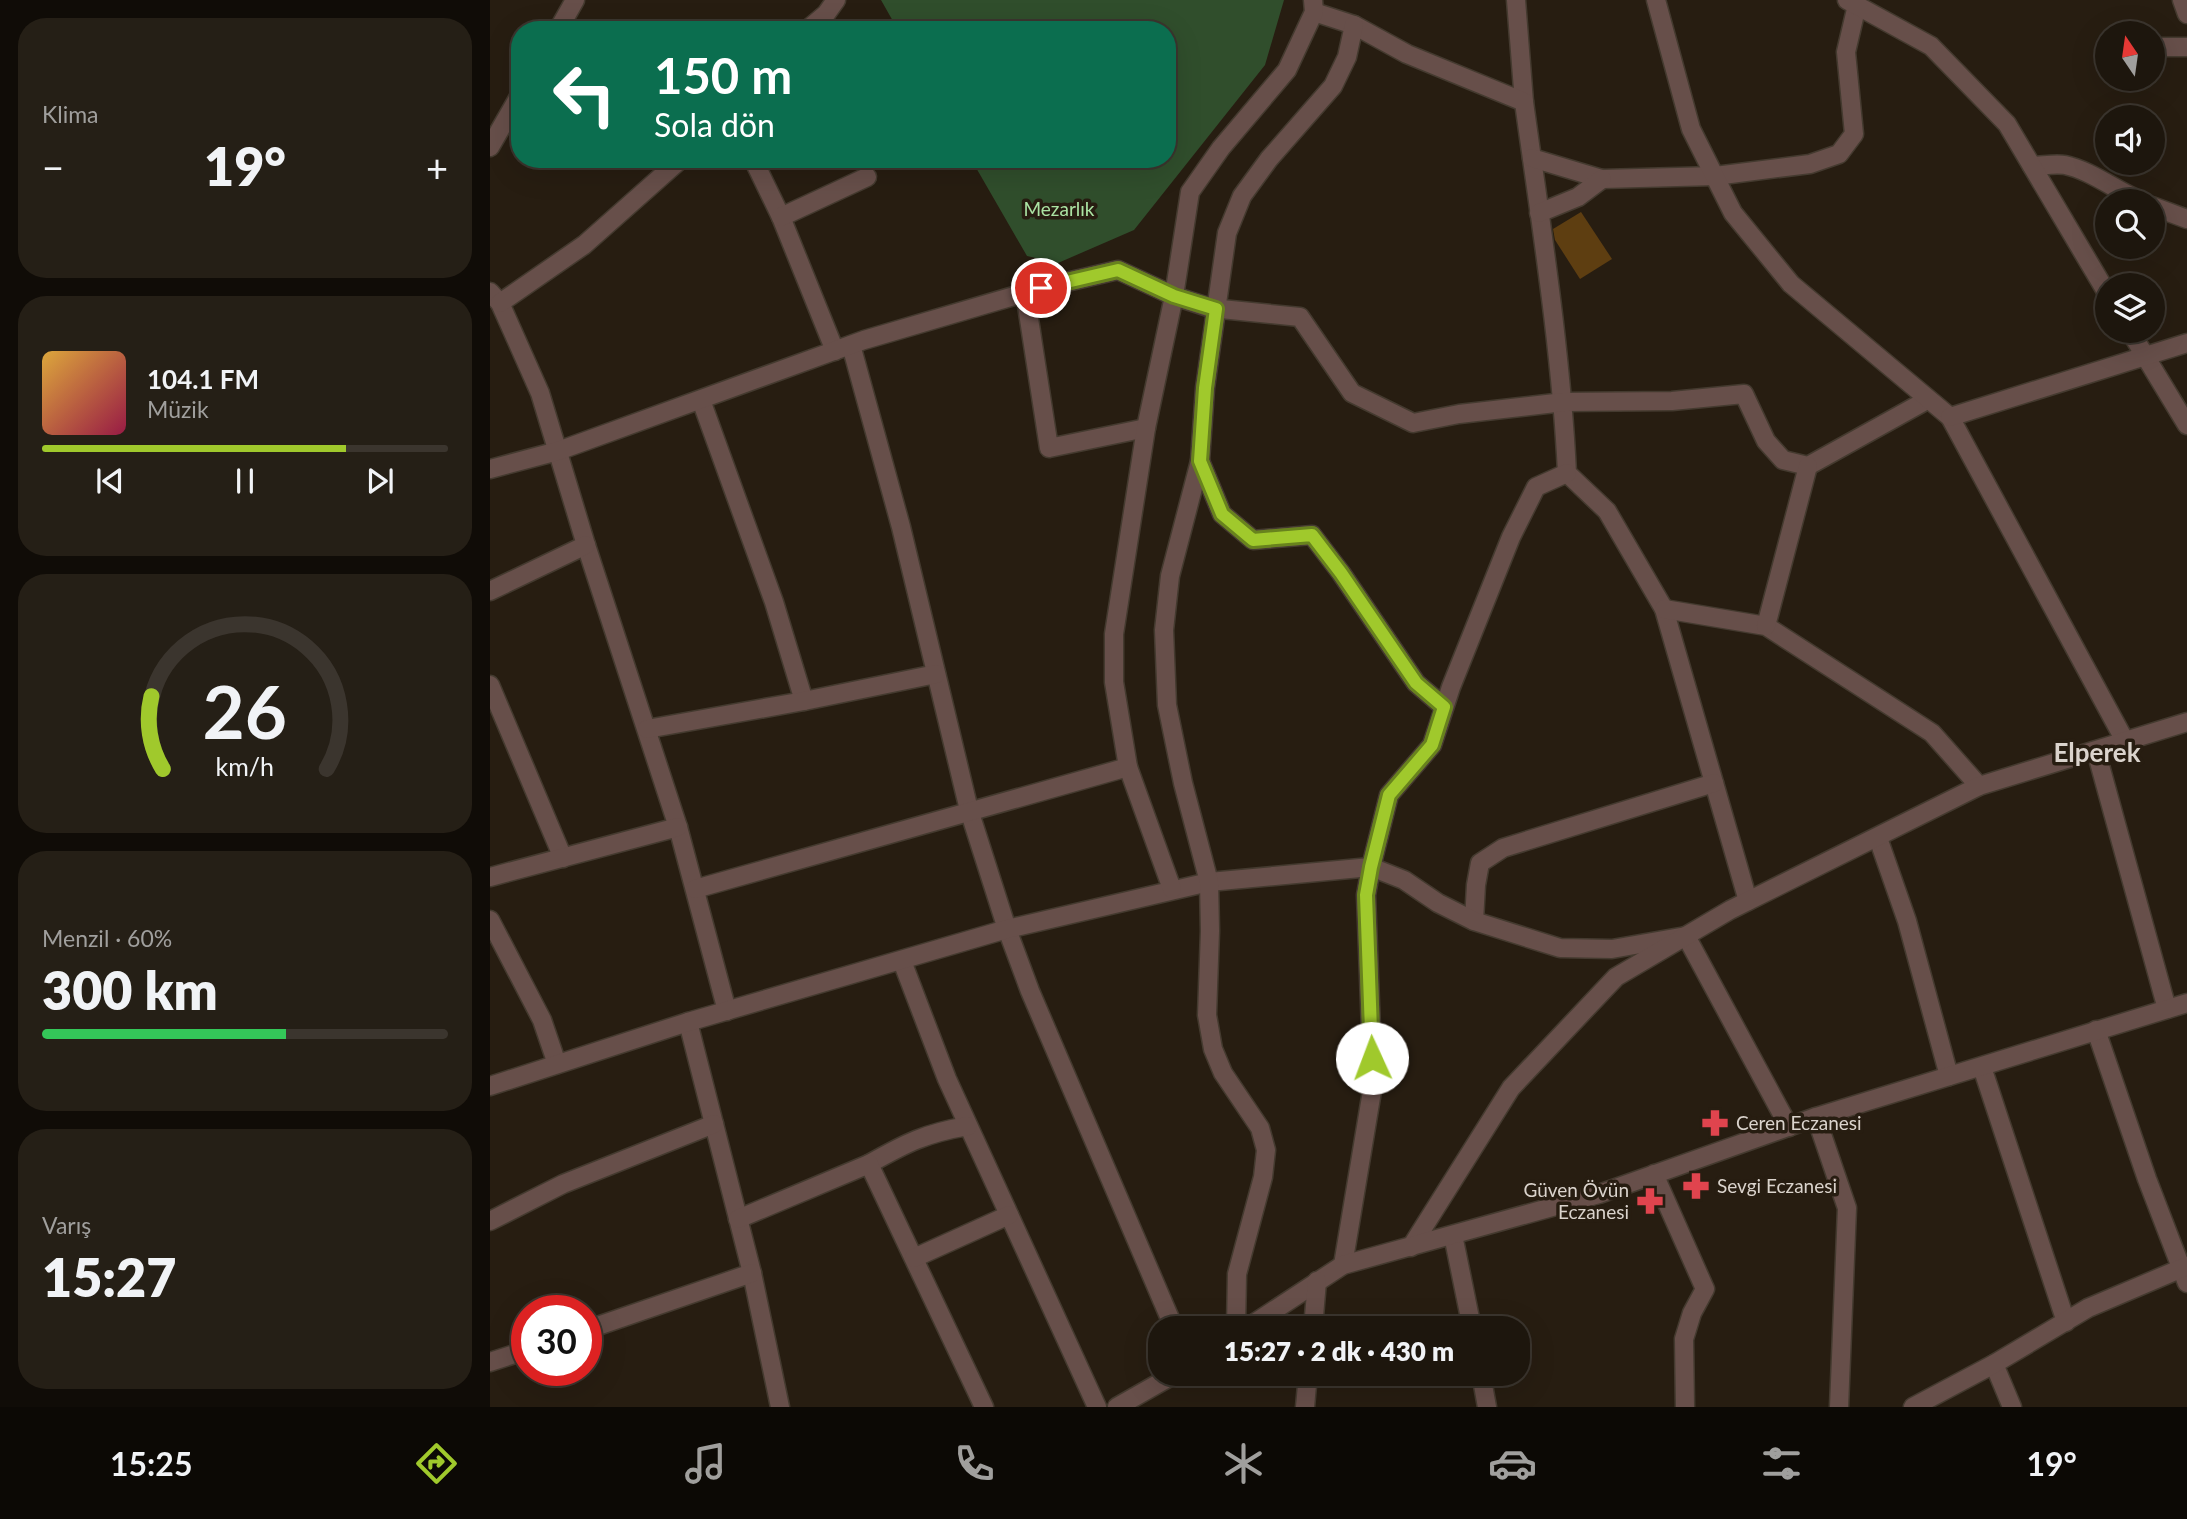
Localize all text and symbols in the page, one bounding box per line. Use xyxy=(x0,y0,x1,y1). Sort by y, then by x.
north arrow xyxy=(2095,21,2165,91)
map controls xyxy=(2095,21,2165,343)
text: 150 m xyxy=(654,46,792,104)
icon: left xyxy=(539,49,630,140)
text: Klima xyxy=(42,100,99,128)
text: Sola dön xyxy=(654,105,775,144)
button: sound xyxy=(2095,105,2165,175)
text: 19° xyxy=(204,135,286,197)
text: − xyxy=(42,144,64,190)
text: + xyxy=(426,144,448,190)
button: search xyxy=(2095,189,2165,259)
park label: Mezarlık xyxy=(1023,197,1095,220)
pin xyxy=(1011,258,1071,318)
icon: arrive xyxy=(1022,269,1060,307)
button: layers xyxy=(2095,273,2165,343)
text: 104.1 FM xyxy=(147,363,259,395)
text: Müzik xyxy=(147,395,209,423)
icon: previous xyxy=(91,462,129,500)
icon: pause xyxy=(226,462,264,500)
icon: next xyxy=(361,462,399,500)
text: 26 xyxy=(203,668,287,756)
district label: Elperek xyxy=(2053,736,2141,768)
text: km/h xyxy=(216,751,274,781)
text: Menzil · 60% xyxy=(42,924,172,952)
text: 300 km xyxy=(42,959,218,1021)
position arrow xyxy=(1335,1021,1409,1095)
pharmacy icon: Ceren Eczanesi xyxy=(1700,1108,1730,1138)
place label: Ceren Eczanesi xyxy=(1736,1111,1862,1134)
pharmacy icon: Sevgi Eczanesi xyxy=(1681,1171,1711,1201)
place label: Sevgi Eczanesi xyxy=(1717,1174,1837,1197)
place label: Güven Övün Eczanesi xyxy=(1523,1178,1629,1223)
pharmacy icon: Güven Övün Eczanesi xyxy=(1635,1186,1665,1216)
text: Varış xyxy=(42,1211,91,1239)
text: 15:27 xyxy=(42,1246,176,1308)
speed limit sign: 30 xyxy=(511,1295,602,1386)
text: 15:27 · 2 dk · 430 m xyxy=(1224,1335,1454,1367)
icon: directions xyxy=(412,1439,461,1488)
icon: music xyxy=(681,1439,730,1488)
icon: phone xyxy=(950,1439,999,1488)
icon: climate xyxy=(1219,1439,1268,1488)
icon: car xyxy=(1488,1439,1537,1488)
icon: filters xyxy=(1757,1439,1806,1488)
text: 15:25 xyxy=(110,1444,192,1483)
text: 19° xyxy=(2026,1444,2077,1483)

